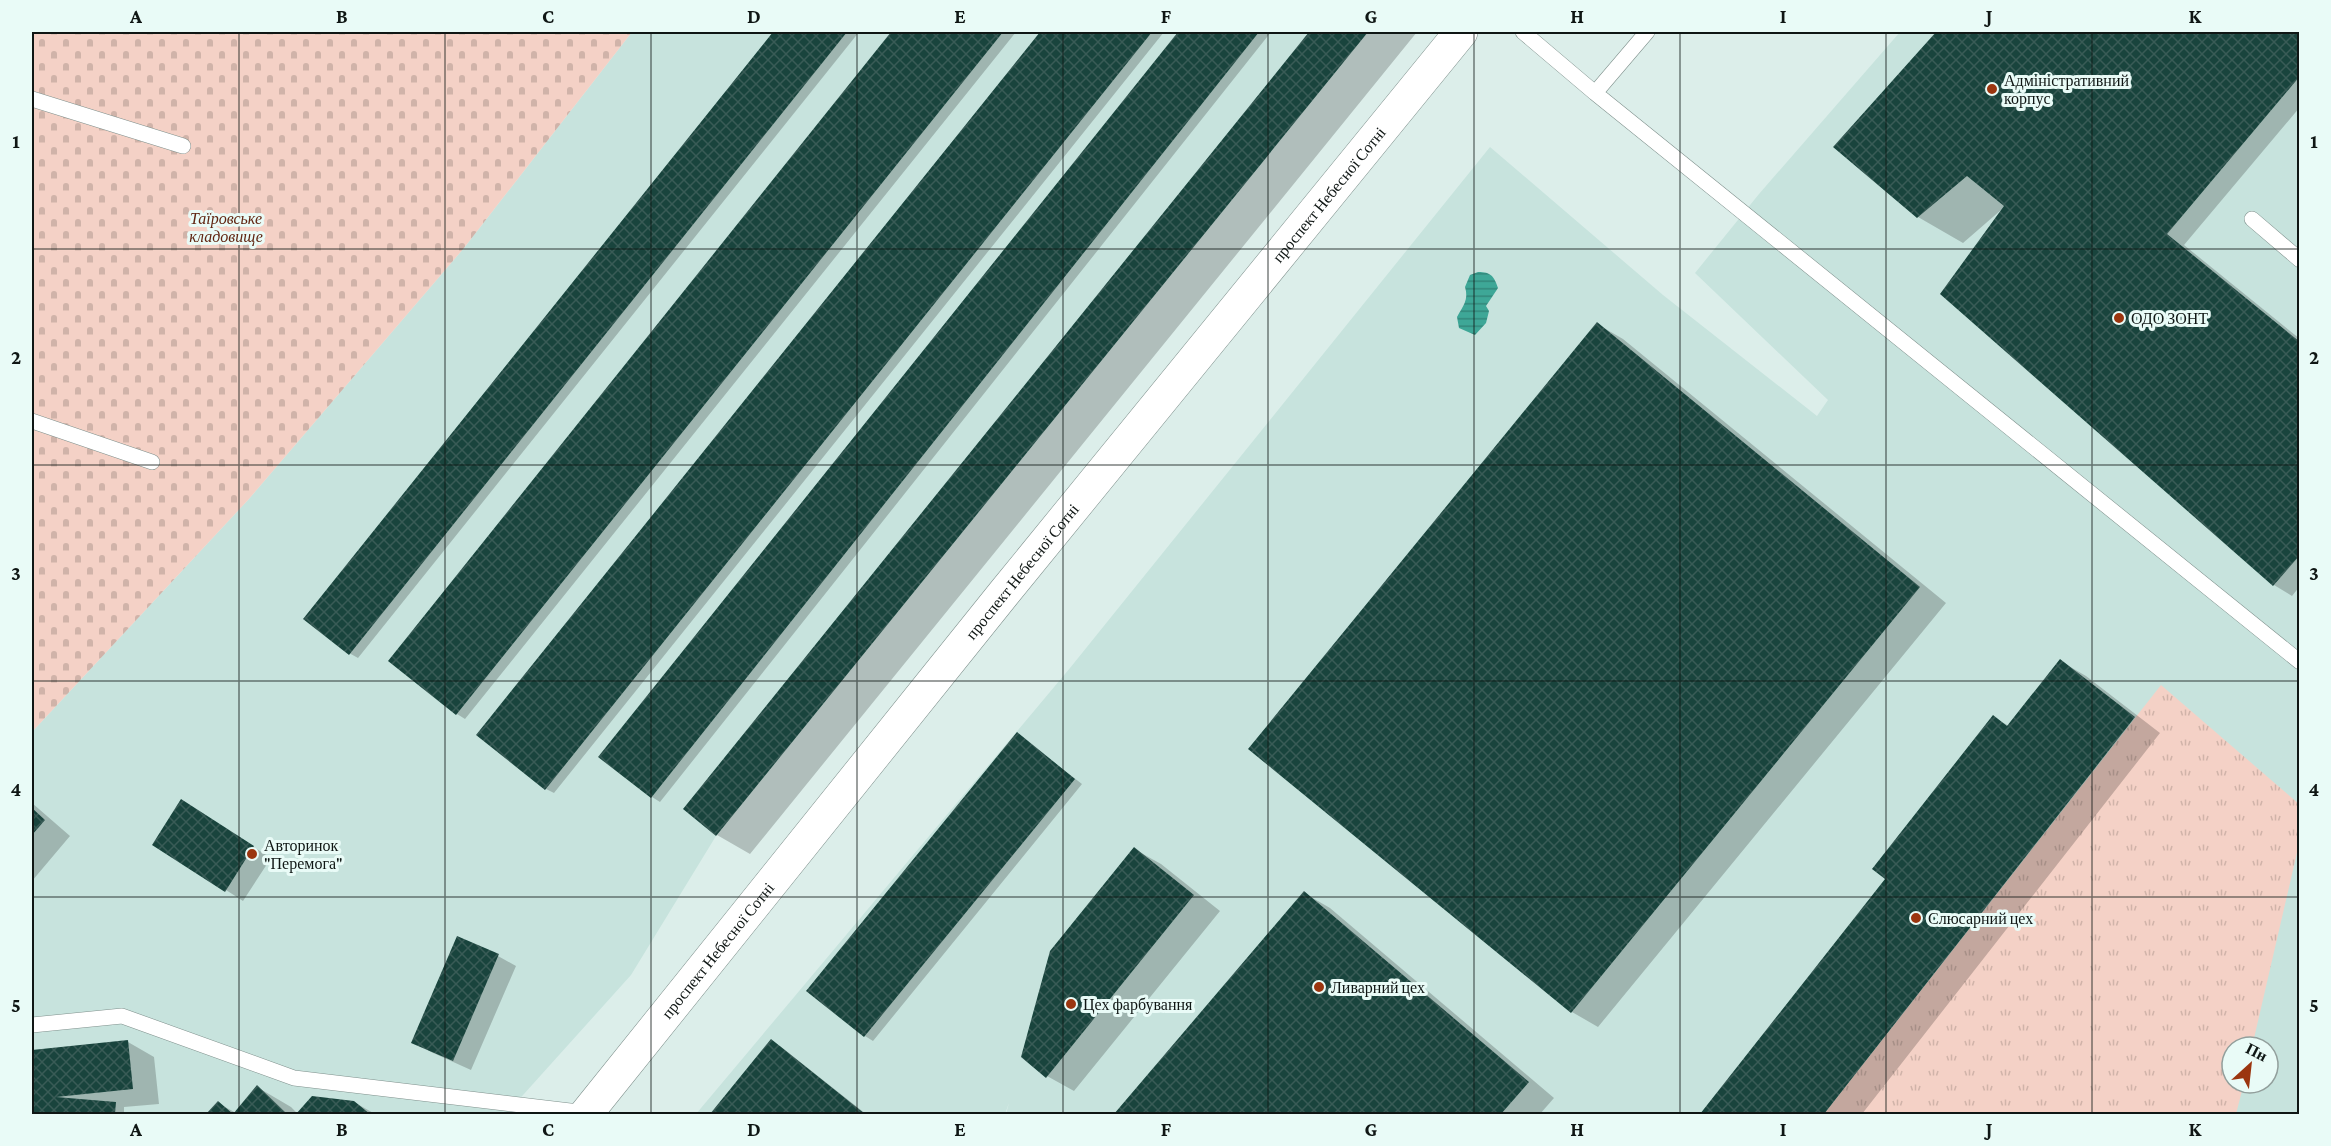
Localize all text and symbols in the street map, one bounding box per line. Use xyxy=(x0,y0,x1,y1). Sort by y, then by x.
text: A xyxy=(129,5,143,27)
text: B xyxy=(336,5,348,27)
text: C xyxy=(542,5,554,27)
text: D xyxy=(747,5,761,27)
text: E xyxy=(954,5,966,27)
text: F xyxy=(1161,5,1172,27)
text: G xyxy=(1365,5,1378,27)
text: H xyxy=(1570,5,1584,27)
text: I xyxy=(1780,5,1787,27)
text: J xyxy=(1984,5,1993,27)
text: K xyxy=(2189,5,2203,27)
place label: Адміністративний корпус xyxy=(2004,72,2129,108)
marker: Адміністративний корпус xyxy=(1985,82,1999,96)
street label: проспект Небесної Сотні xyxy=(1269,123,1389,265)
text: 1 xyxy=(12,130,20,152)
text: 1 xyxy=(2310,130,2318,152)
park label: Таїровське кладовище xyxy=(189,210,263,246)
place label: ОДО ЗОНТ xyxy=(2131,310,2208,328)
marker: ОДО ЗОНТ xyxy=(2112,311,2126,325)
text: 2 xyxy=(11,346,21,368)
text: 2 xyxy=(2309,346,2319,368)
street label: проспект Небесної Сотні xyxy=(962,500,1082,642)
text: 3 xyxy=(11,562,21,584)
text: 3 xyxy=(2309,562,2319,584)
text: 4 xyxy=(11,778,22,800)
text: 4 xyxy=(2309,778,2320,800)
place label: Авторинок "Перемога" xyxy=(264,837,343,873)
marker: Авторинок "Перемога" xyxy=(245,847,259,861)
street label: проспект Небесної Сотні xyxy=(658,879,777,1021)
place label: Слюсарний цех xyxy=(1928,910,2033,928)
marker: Слюсарний цех xyxy=(1909,911,1923,925)
place label: Ливарний цех xyxy=(1331,979,1425,997)
marker: Ливарний цех xyxy=(1312,980,1326,994)
text: 5 xyxy=(11,994,21,1016)
text: 5 xyxy=(2309,994,2319,1016)
place label: Цех фарбування xyxy=(1083,996,1193,1014)
marker: Цех фарбування xyxy=(1064,997,1078,1011)
north arrow xyxy=(2220,1035,2280,1095)
text: Пн xyxy=(2243,1040,2270,1065)
text: A xyxy=(129,1118,143,1140)
text: B xyxy=(336,1118,348,1140)
text: C xyxy=(542,1118,554,1140)
text: D xyxy=(747,1118,761,1140)
text: E xyxy=(954,1118,966,1140)
text: F xyxy=(1161,1118,1172,1140)
text: G xyxy=(1365,1118,1378,1140)
text: H xyxy=(1570,1118,1584,1140)
text: I xyxy=(1780,1118,1787,1140)
text: J xyxy=(1984,1118,1993,1140)
text: K xyxy=(2189,1118,2203,1140)

